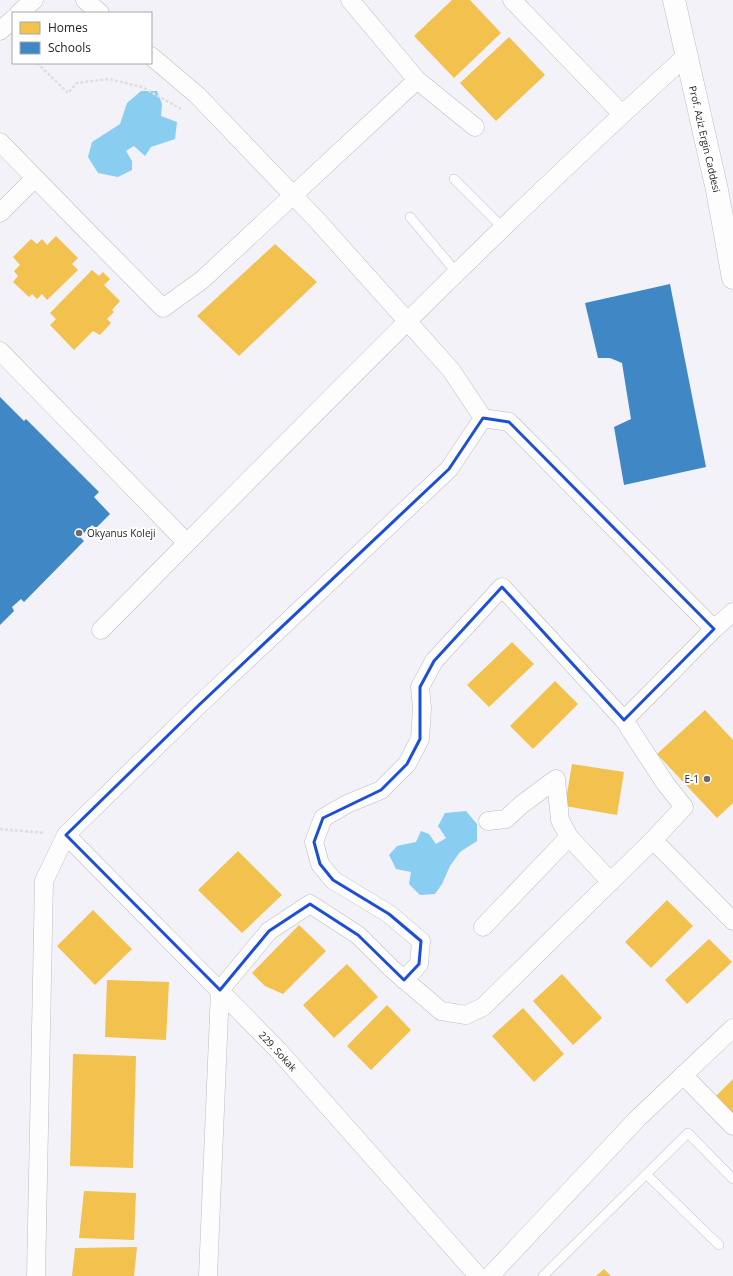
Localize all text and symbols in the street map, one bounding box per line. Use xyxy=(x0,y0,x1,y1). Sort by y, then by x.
legend xyxy=(12,12,152,64)
text: Homes xyxy=(48,19,88,36)
text: Schools xyxy=(48,39,91,56)
street label: Prof. Aziz Ergin Caddesi xyxy=(686,84,724,194)
place label: Okyanus Koleji xyxy=(87,526,156,540)
marker: Okyanus Koleji xyxy=(74,528,84,538)
place label: E-1 xyxy=(685,772,699,786)
marker: E-1 xyxy=(702,774,712,784)
street label: 229. Sokak xyxy=(256,1028,301,1075)

